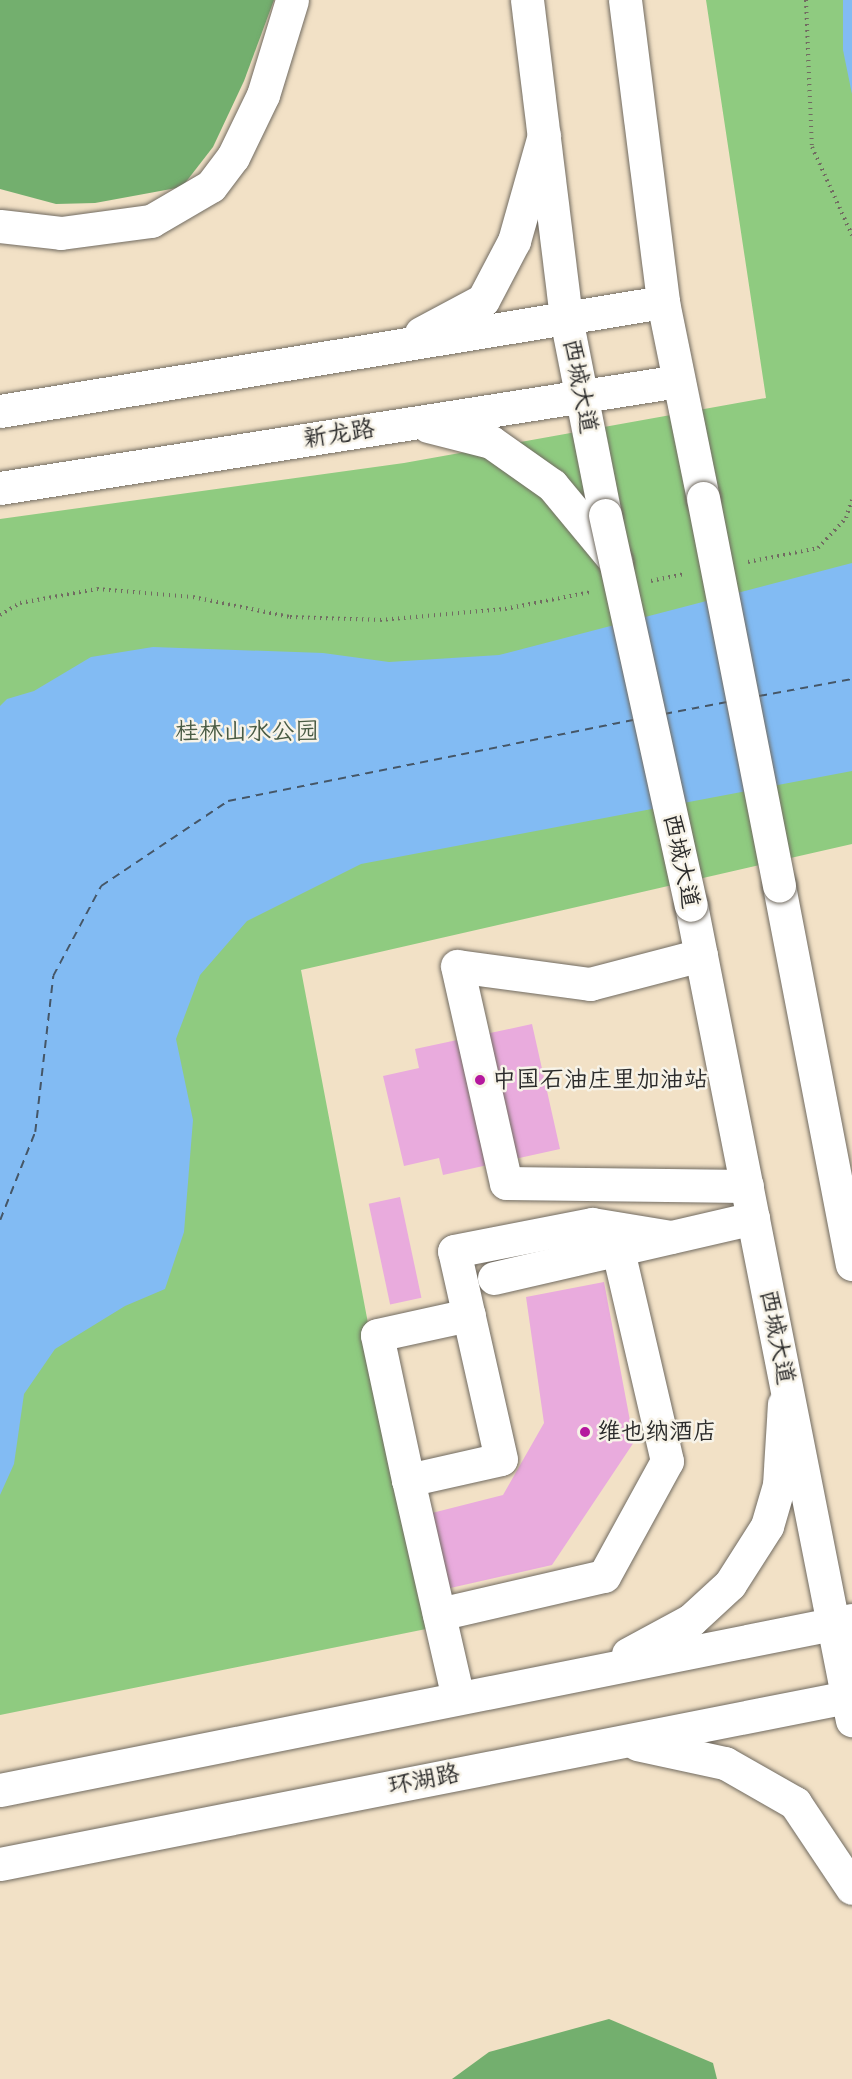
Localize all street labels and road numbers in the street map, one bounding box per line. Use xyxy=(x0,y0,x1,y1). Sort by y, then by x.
street label: 西城大道 xyxy=(557,336,603,436)
street label: 新龙路 xyxy=(301,414,377,454)
street label: 西城大道 xyxy=(657,811,705,911)
street label: 西城大道 xyxy=(754,1287,800,1387)
street label: 环湖路 xyxy=(386,1759,462,1801)

